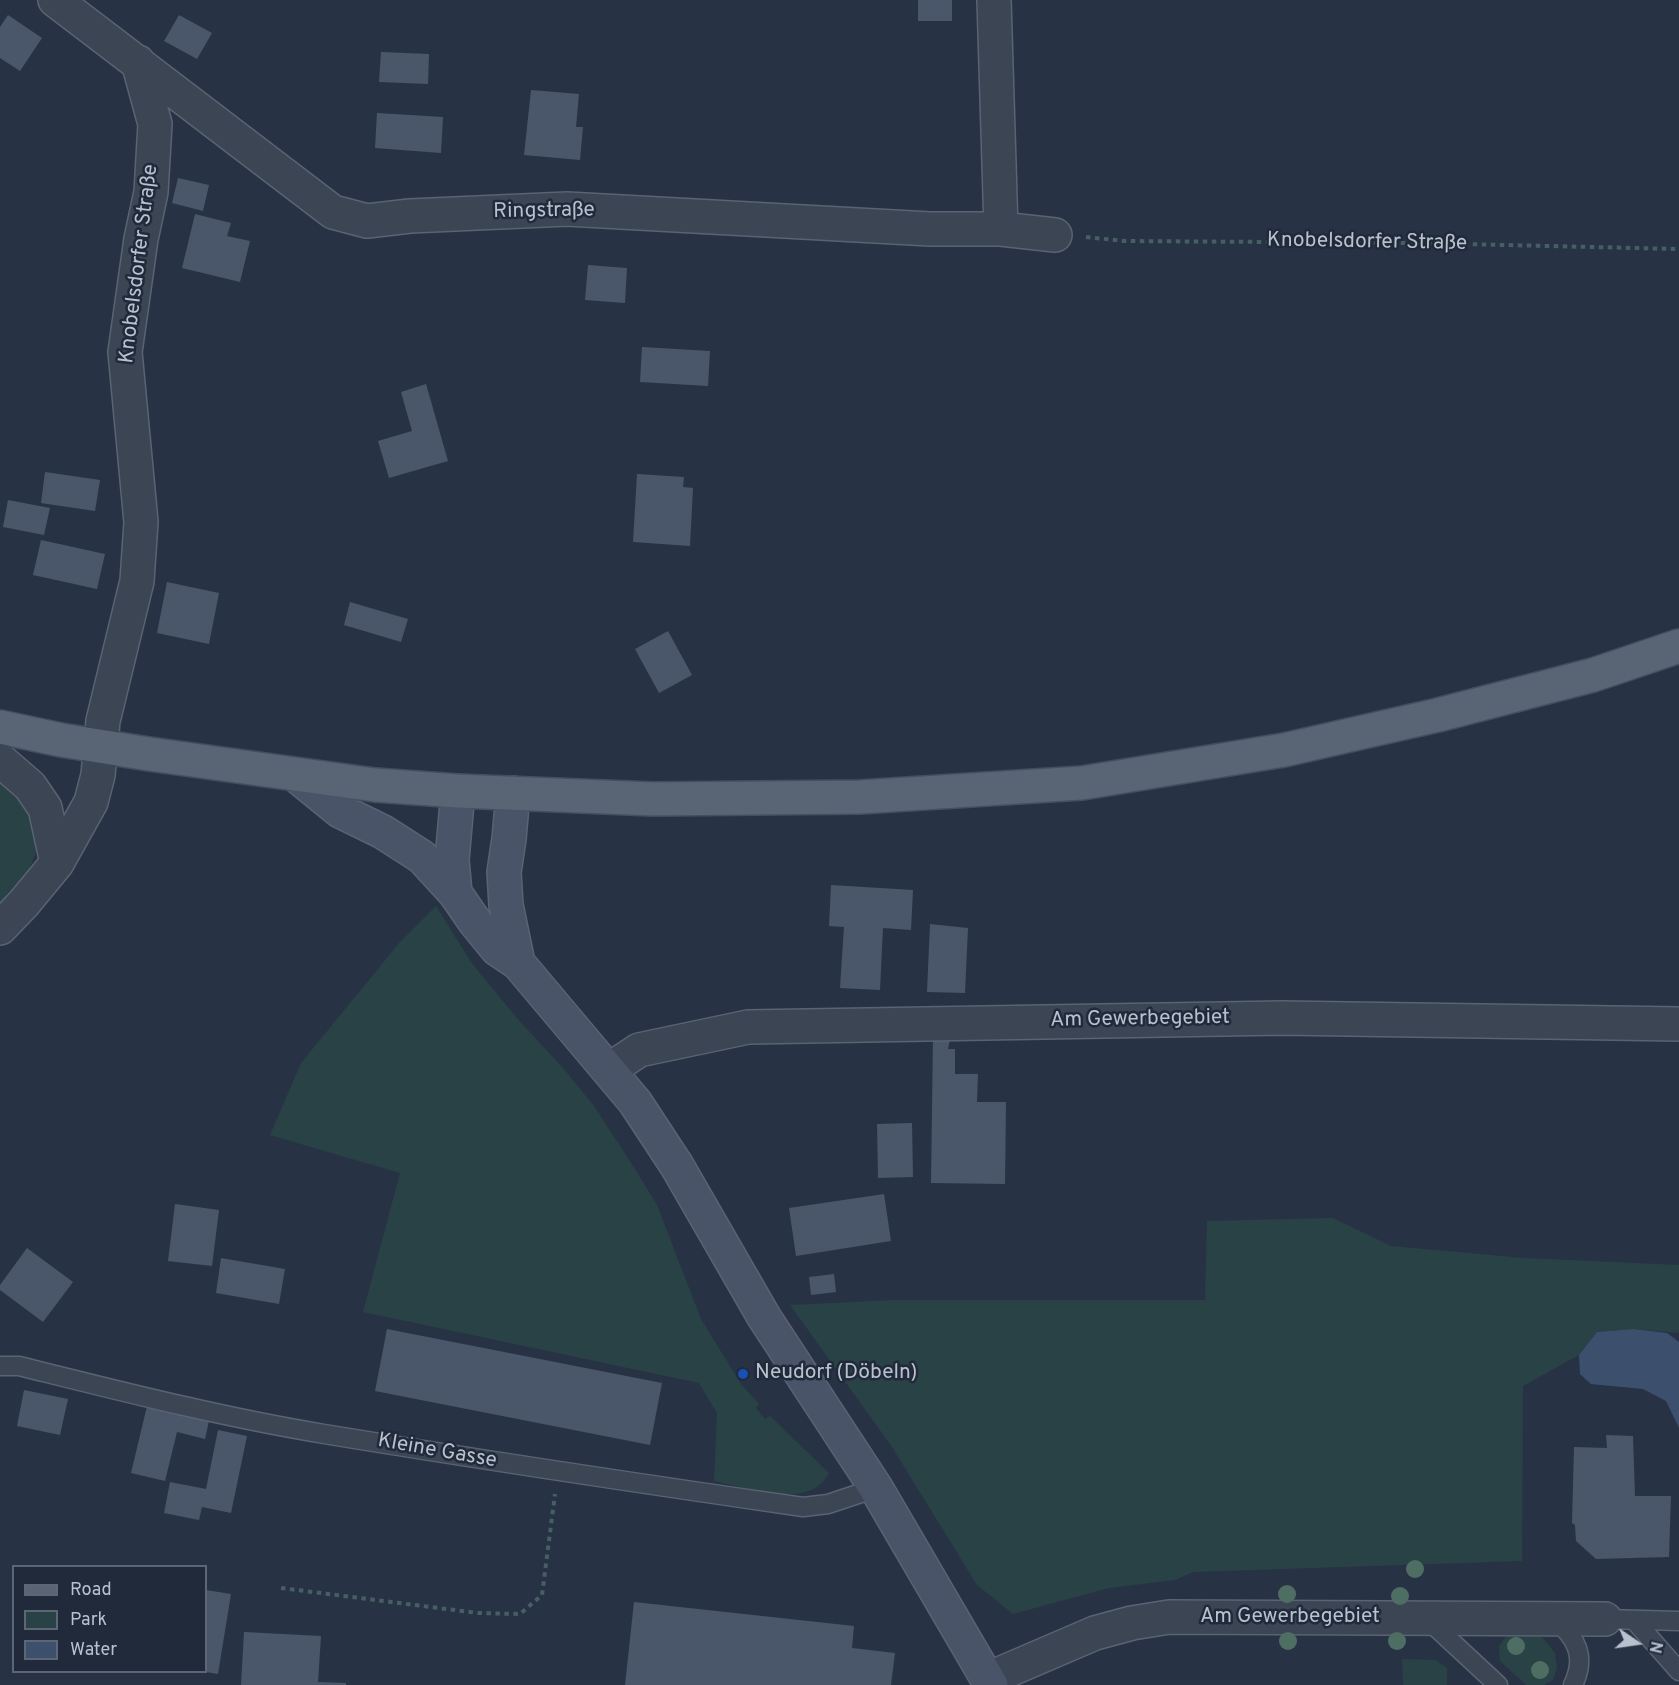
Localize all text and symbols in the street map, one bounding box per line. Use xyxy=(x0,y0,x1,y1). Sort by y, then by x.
street label: Knobelsdorfer Straße xyxy=(115,163,165,365)
street label: Ringstraße xyxy=(493,199,595,225)
street label: Knobelsdorfer Straße xyxy=(1267,229,1467,257)
street label: Am Gewerbegebiet xyxy=(1050,1006,1230,1034)
place label: Neudorf (Döbeln) xyxy=(755,1361,917,1387)
marker: Neudorf (Döbeln) xyxy=(736,1367,750,1381)
street label: Kleine Gasse xyxy=(375,1429,499,1475)
legend xyxy=(12,1565,207,1673)
text: Road xyxy=(70,1579,112,1602)
street label: Am Gewerbegebiet xyxy=(1200,1605,1380,1631)
text: Park xyxy=(70,1609,107,1632)
north arrow xyxy=(1607,1613,1667,1673)
text: Water xyxy=(70,1639,117,1662)
text: N xyxy=(1644,1639,1666,1655)

